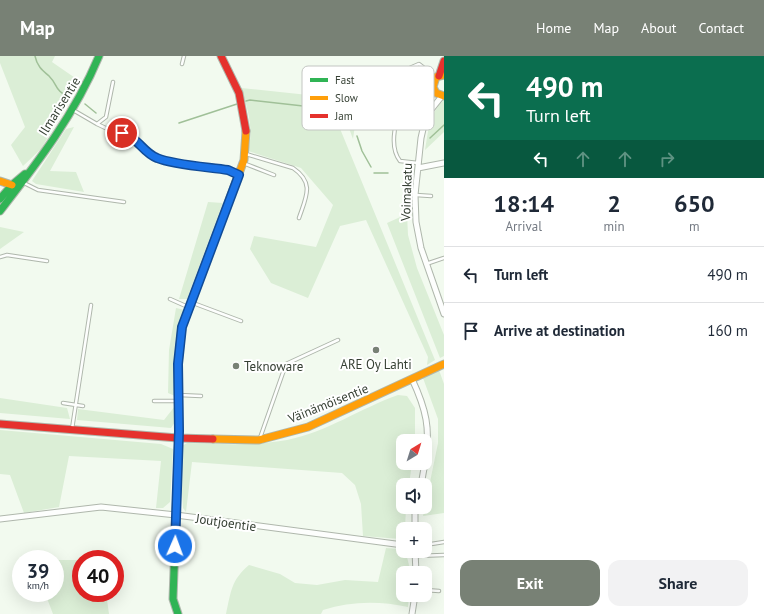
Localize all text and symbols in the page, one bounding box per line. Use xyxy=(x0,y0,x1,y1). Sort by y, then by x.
text: Map xyxy=(20,16,55,40)
text: Home xyxy=(536,19,571,37)
text: Map xyxy=(593,19,619,37)
text: About xyxy=(641,19,677,37)
text: Contact xyxy=(699,19,744,37)
legend xyxy=(302,66,434,130)
text: 490 m xyxy=(526,68,603,105)
icon: left xyxy=(460,72,512,124)
text: Fast xyxy=(335,73,355,87)
street label: Ilmarisentie xyxy=(35,74,84,139)
text: Slow xyxy=(335,91,358,105)
text: Turn left xyxy=(526,104,591,127)
text: Jam xyxy=(334,109,353,123)
pin xyxy=(105,116,139,150)
icon: arrive xyxy=(111,122,133,144)
icon: left xyxy=(530,148,552,170)
icon: ahead xyxy=(572,148,594,170)
icon: ahead xyxy=(614,148,636,170)
icon: right xyxy=(656,148,678,170)
street label: Voimakatu xyxy=(397,163,416,222)
text: 18:14 xyxy=(493,188,554,219)
text: 2 xyxy=(607,188,621,219)
text: 650 xyxy=(674,188,715,219)
text: Arrival xyxy=(506,218,542,235)
text: min xyxy=(603,218,625,235)
text: m xyxy=(689,218,700,235)
icon: left xyxy=(460,264,482,286)
text: Turn left xyxy=(494,265,548,284)
text: 490 m xyxy=(707,265,748,284)
icon: arrive xyxy=(460,320,482,342)
text: Arrive at destination xyxy=(494,321,625,340)
text: 160 m xyxy=(707,321,748,340)
marker: ARE Oy Lahti xyxy=(371,345,381,355)
place label: ARE Oy Lahti xyxy=(340,356,412,373)
place label: Teknoware xyxy=(244,358,303,375)
marker: Teknoware xyxy=(231,361,241,371)
street label: Väinämöisentie xyxy=(285,380,371,428)
north arrow xyxy=(396,434,432,470)
map controls xyxy=(396,434,432,602)
button: sound xyxy=(396,478,432,514)
street label: Joutjoentie xyxy=(194,510,257,535)
button: + xyxy=(396,522,432,558)
position arrow xyxy=(154,525,196,567)
speed limit sign: 40 xyxy=(72,550,124,602)
text: 39 xyxy=(27,558,49,584)
button: Exit xyxy=(460,560,600,606)
button: Share xyxy=(608,560,748,606)
button: − xyxy=(396,566,432,602)
text: km/h xyxy=(27,579,49,592)

